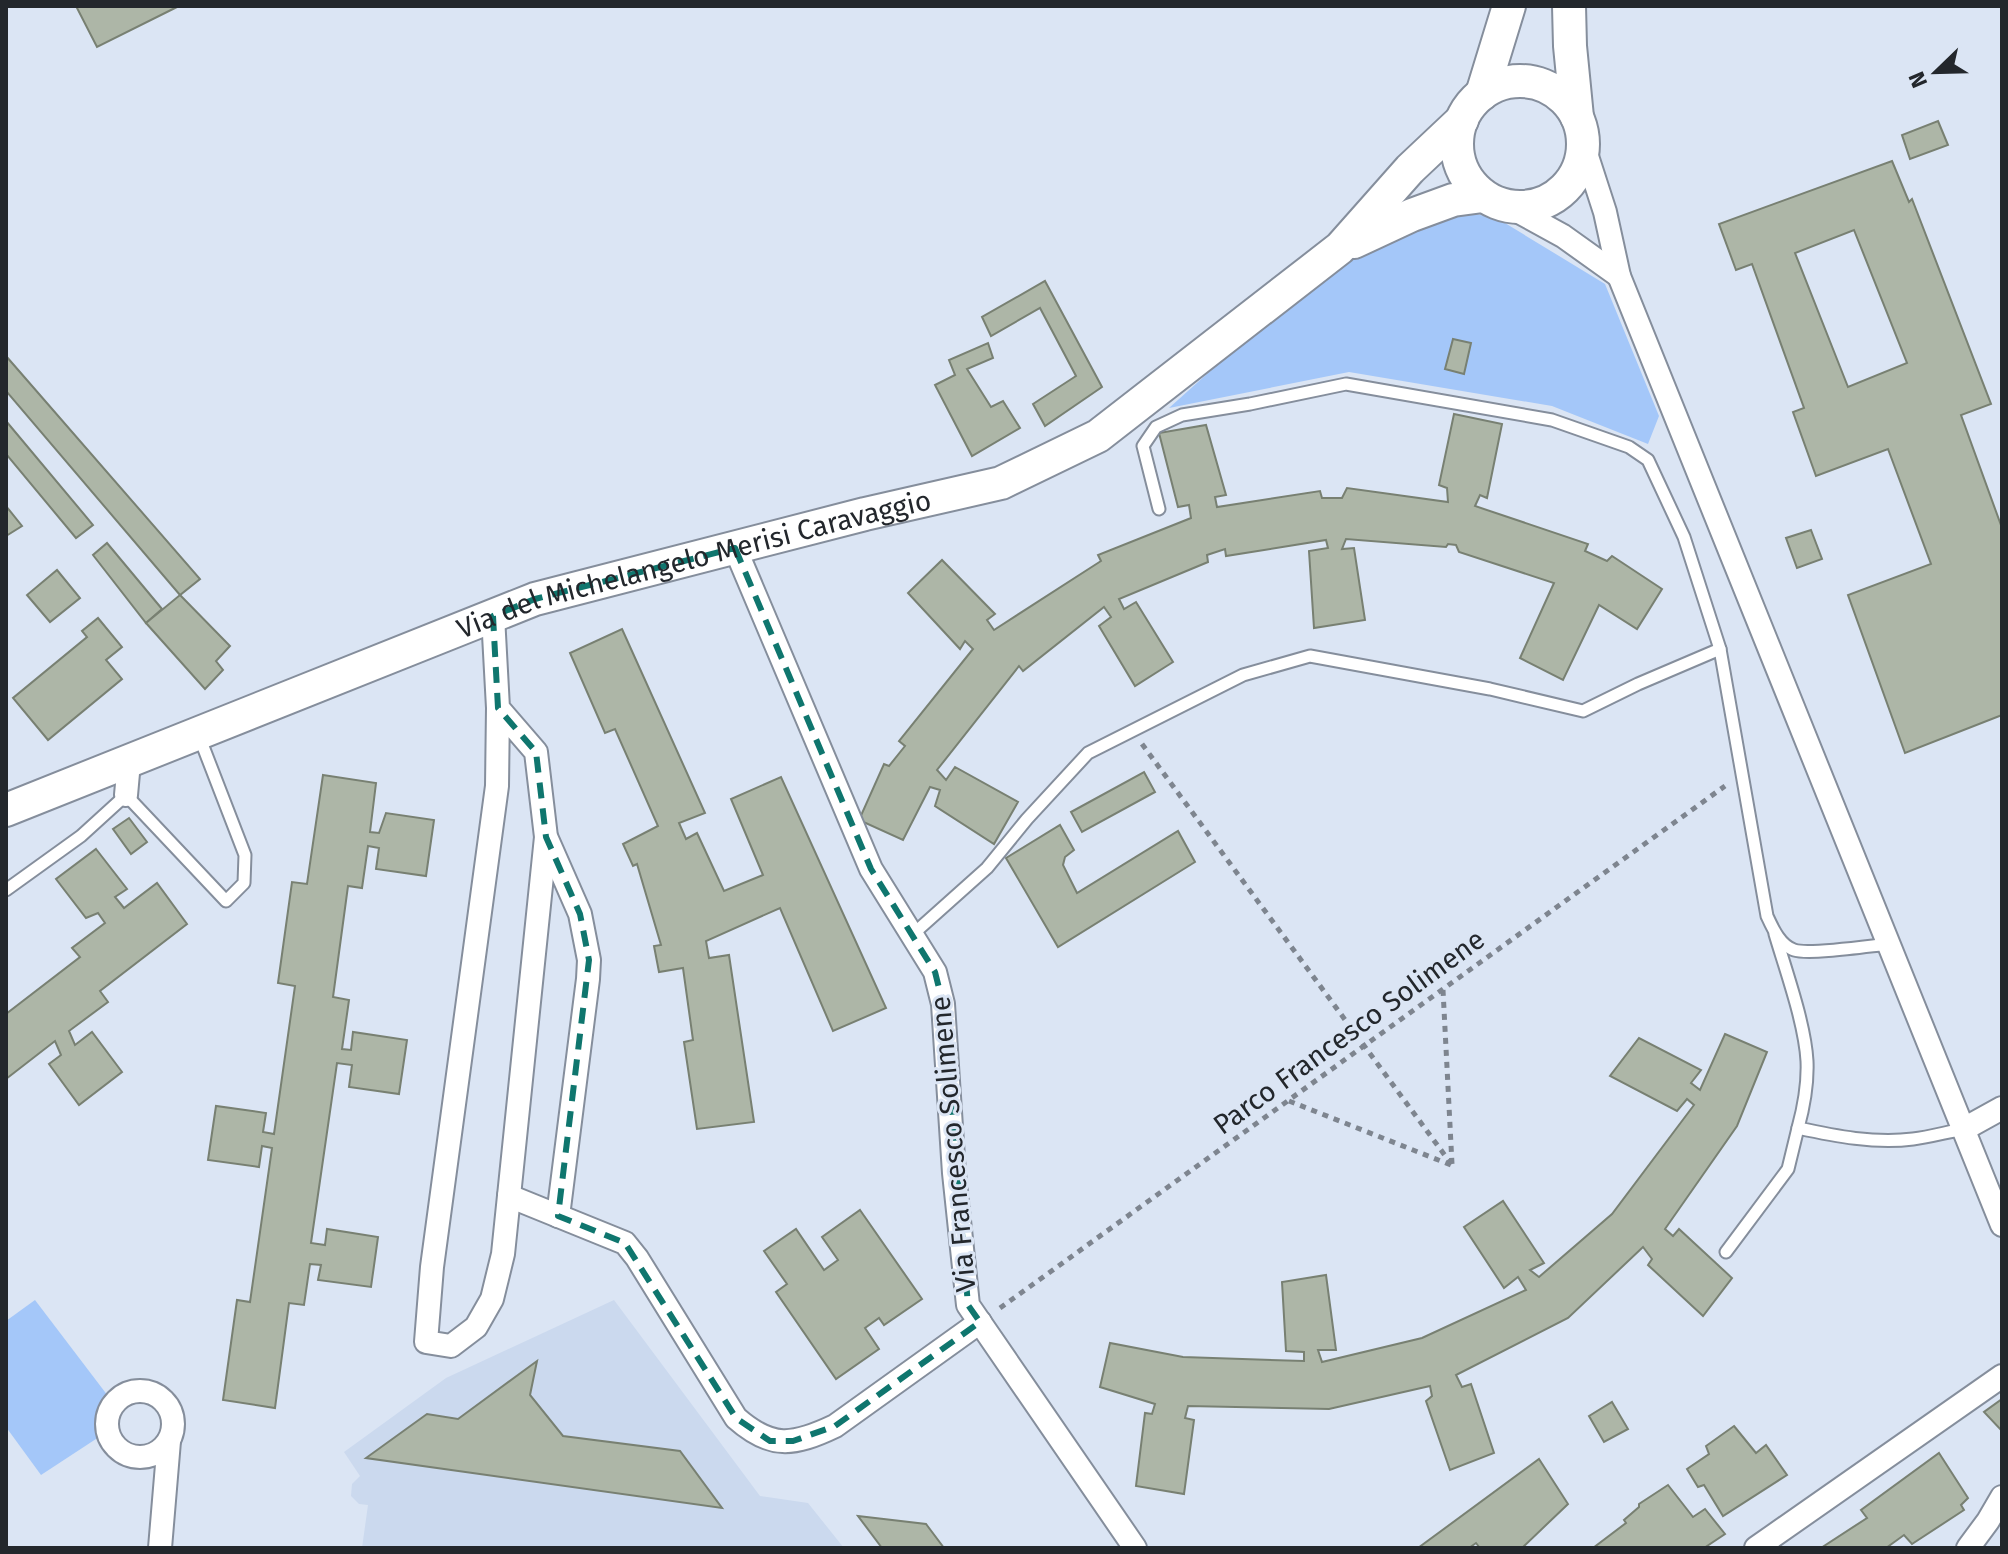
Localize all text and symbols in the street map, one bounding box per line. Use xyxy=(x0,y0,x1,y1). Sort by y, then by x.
north arrow xyxy=(1896,32,1976,112)
text: N xyxy=(1903,68,1933,92)
street label: Via del Michelangelo Merisi Caravaggio xyxy=(452,483,934,645)
street label: Parco Francesco Solimene xyxy=(1207,923,1491,1141)
street label: Via Francesco Solimene xyxy=(924,995,982,1293)

